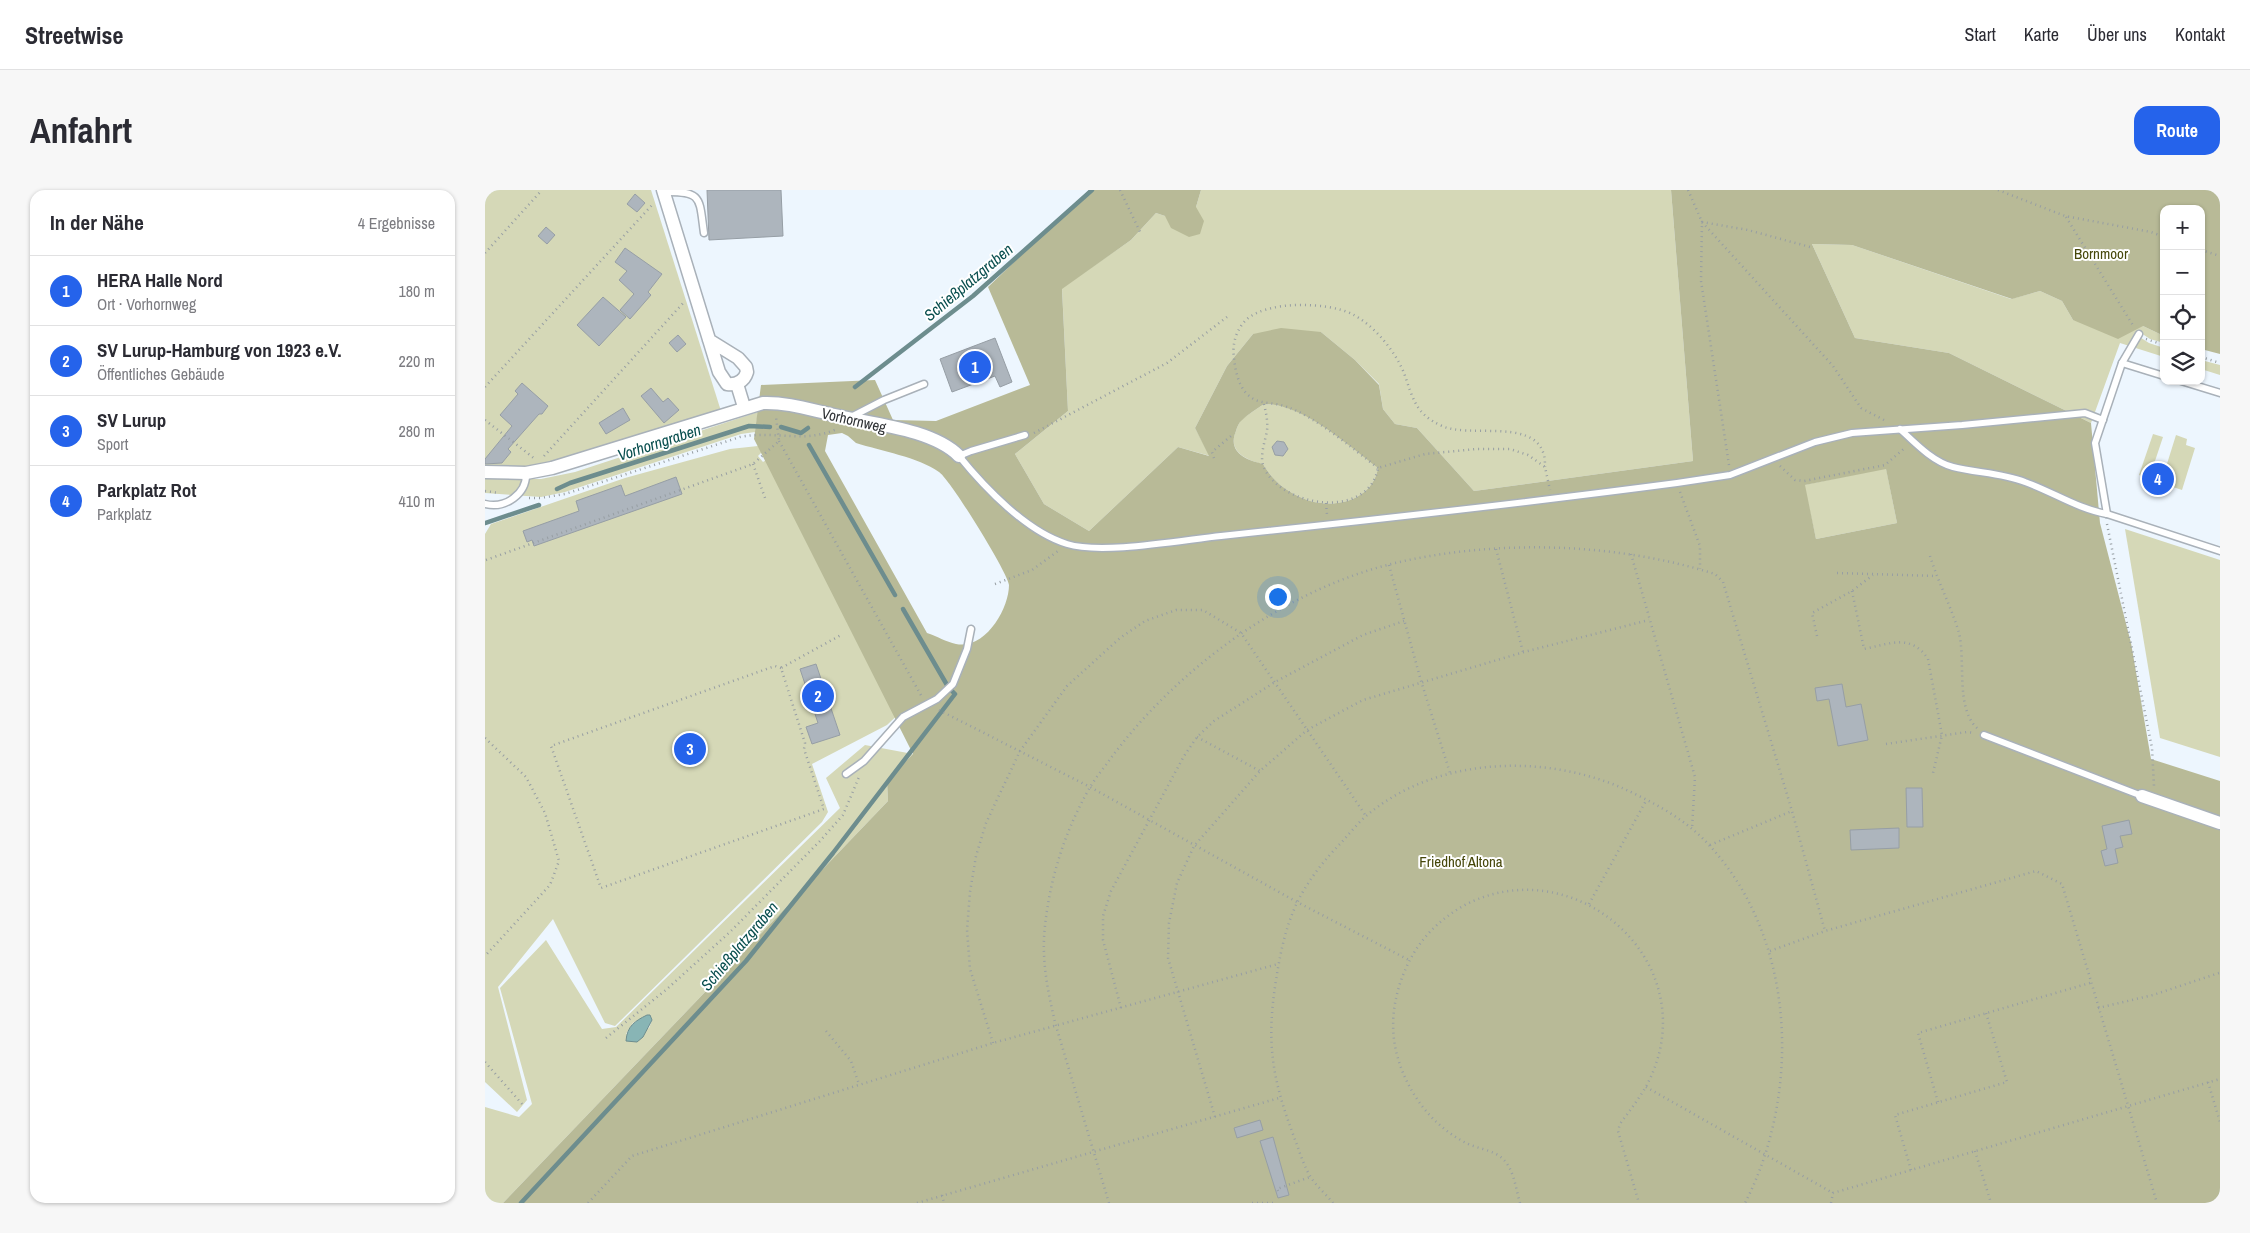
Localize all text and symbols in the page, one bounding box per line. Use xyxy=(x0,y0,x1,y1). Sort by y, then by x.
text: Streetwise xyxy=(25,19,123,51)
text: Start xyxy=(1965,22,1996,47)
text: Karte xyxy=(2024,22,2059,47)
text: Über uns xyxy=(2087,22,2147,47)
text: Kontakt xyxy=(2175,22,2225,47)
button: Route xyxy=(2134,106,2220,155)
text: Anfahrt xyxy=(30,107,132,154)
map controls xyxy=(2160,205,2205,385)
button: + xyxy=(2160,205,2205,250)
text: In der Nähe xyxy=(50,208,144,237)
text: 4 Ergebnisse xyxy=(358,212,435,234)
water label: Schießplatzgraben xyxy=(919,238,1017,326)
park label: Bornmoor xyxy=(2074,243,2128,264)
button: − xyxy=(2160,250,2205,295)
text: HERA Halle Nord xyxy=(97,267,223,293)
text: 1 xyxy=(62,280,70,302)
text: 180 m xyxy=(399,280,435,302)
text: Ort · Vorhornweg xyxy=(97,293,196,315)
button: locate xyxy=(2160,295,2205,340)
text: SV Lurup-Hamburg von 1923 e.V. xyxy=(97,337,341,363)
button: layers xyxy=(2160,340,2205,385)
pin: 1 xyxy=(959,348,991,386)
text: 2 xyxy=(62,350,70,372)
text: 220 m xyxy=(399,350,435,372)
text: Öffentliches Gebäude xyxy=(97,363,224,385)
street label: Vorhornweg xyxy=(820,402,888,438)
text: SV Lurup xyxy=(97,407,166,433)
water label: Vorhorngraben xyxy=(614,418,704,466)
text: 3 xyxy=(62,420,70,442)
text: 280 m xyxy=(399,420,435,442)
text: Sport xyxy=(97,433,128,455)
pin: 4 xyxy=(2142,460,2174,498)
text: Parkplatz Rot xyxy=(97,477,197,503)
text: 4 xyxy=(62,490,70,512)
text: 410 m xyxy=(399,490,435,512)
text: Parkplatz xyxy=(97,503,152,525)
your location xyxy=(1265,584,1291,610)
pin: 2 xyxy=(802,677,834,715)
pin: 3 xyxy=(674,730,706,768)
park label: Friedhof Altona xyxy=(1419,851,1503,872)
water label: Schießplatzgraben xyxy=(695,897,783,995)

